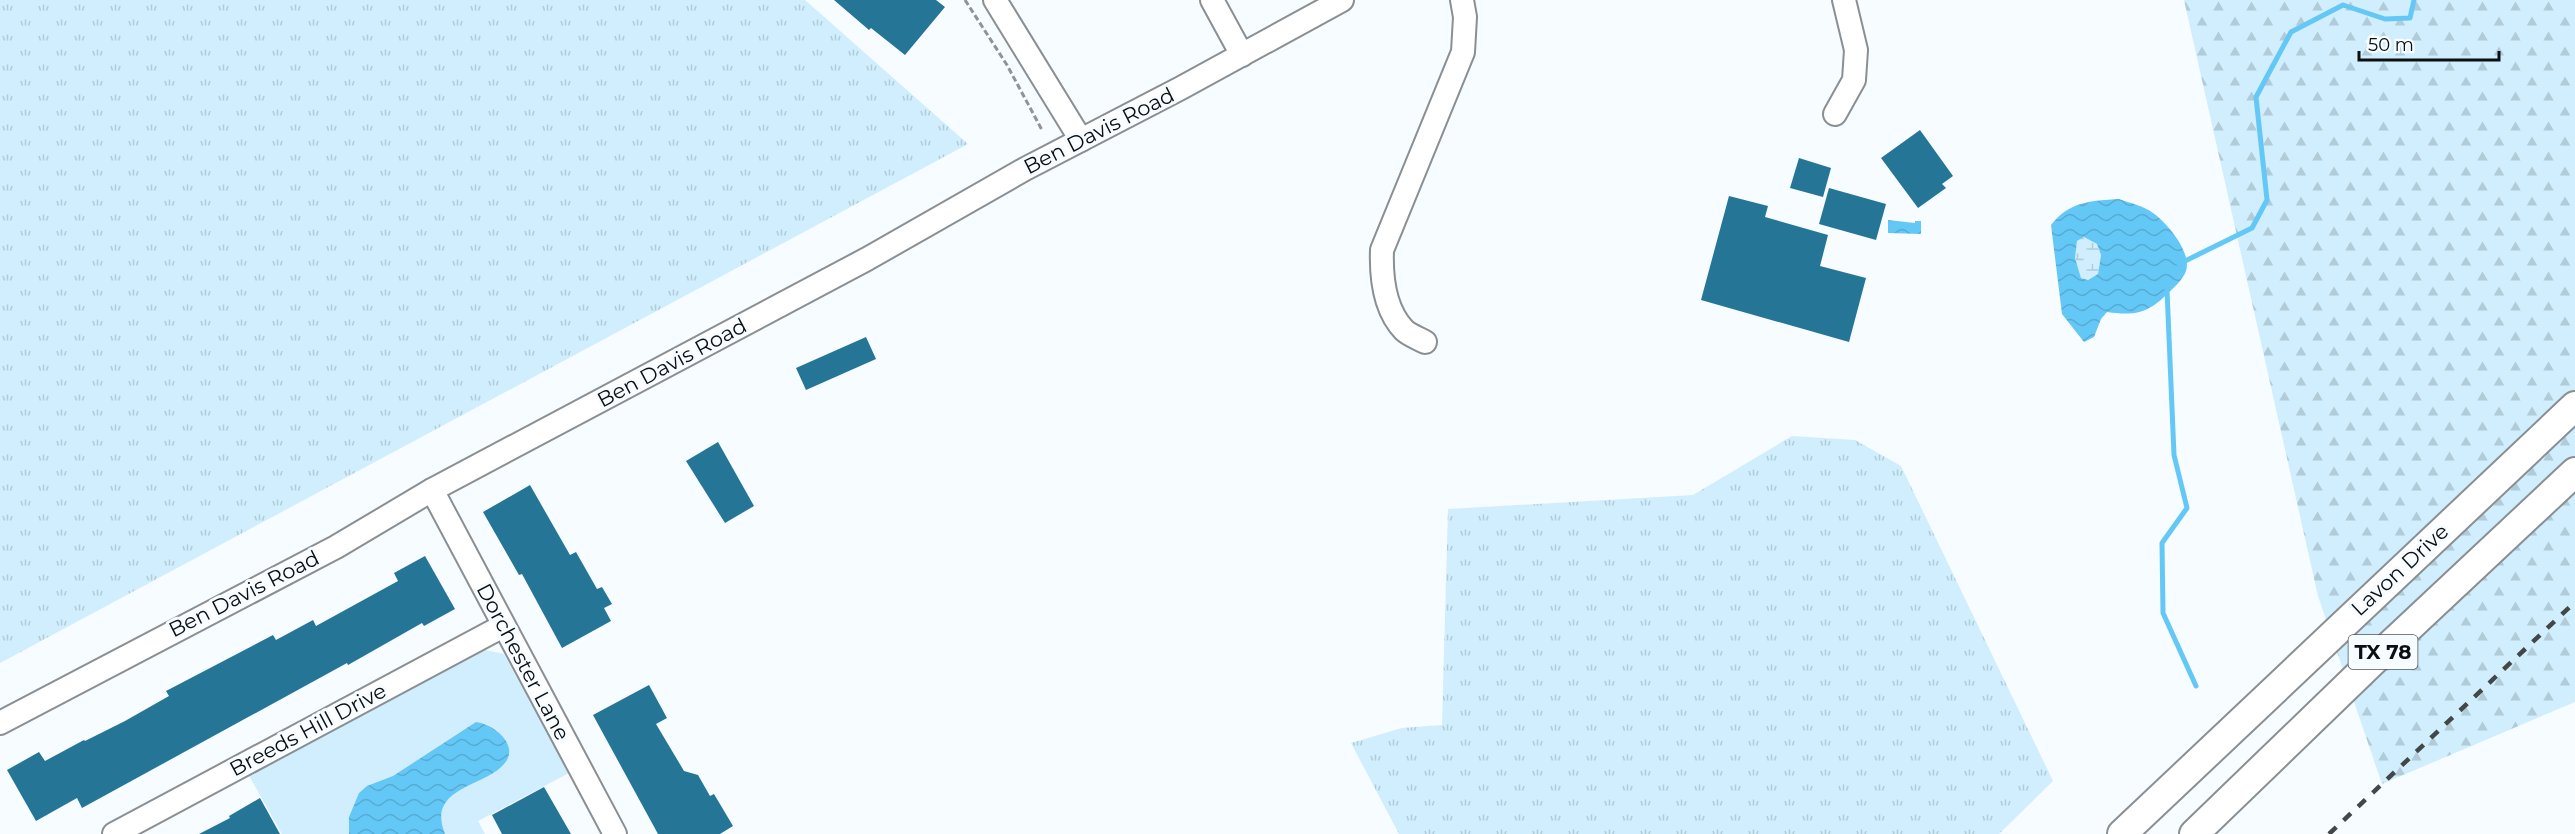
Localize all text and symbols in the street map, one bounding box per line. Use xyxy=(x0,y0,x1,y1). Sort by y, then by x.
scale bar xyxy=(2359,24,2498,62)
text: 50 m xyxy=(2368,34,2414,56)
street label: Ben Davis Road xyxy=(1019,82,1178,179)
street label: Ben Davis Road xyxy=(593,313,751,412)
street label: Lavon Drive xyxy=(2346,518,2453,621)
street label: Ben Davis Road xyxy=(164,545,323,642)
street label: Dorchester Lane xyxy=(472,579,575,744)
road number: TX 78 xyxy=(2348,635,2418,669)
street label: Breeds Hill Drive xyxy=(225,678,390,781)

